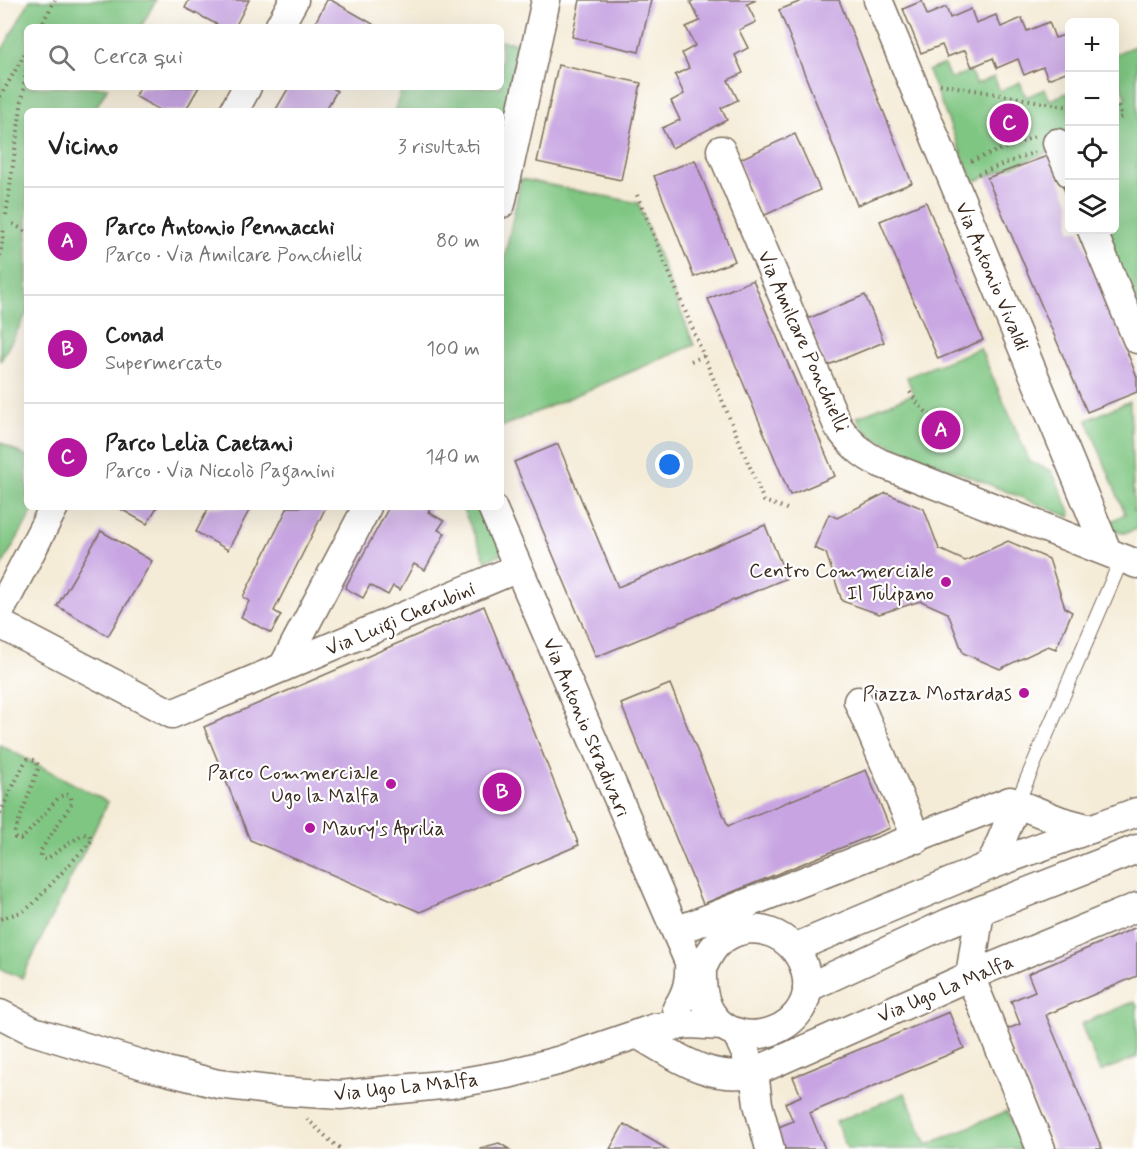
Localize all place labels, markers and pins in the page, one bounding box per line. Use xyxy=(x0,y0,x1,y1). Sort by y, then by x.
pin: C xyxy=(990,100,1028,146)
pin: A xyxy=(922,408,960,452)
place label: Centro Commerciale Il Tulipano xyxy=(749,558,934,608)
marker: Centro Commerciale Il Tulipano xyxy=(939,575,953,589)
place label: Piazza Mostardas xyxy=(863,681,1012,708)
marker: Piazza Mostardas xyxy=(1017,686,1031,700)
place label: Parco Commerciale Ugo la Malfa xyxy=(207,760,379,810)
pin: B xyxy=(482,770,522,814)
marker: Parco Commerciale Ugo la Malfa xyxy=(384,777,398,791)
place label: Maury's Aprilia xyxy=(322,816,445,844)
marker: Maury's Aprilia xyxy=(303,821,317,835)

